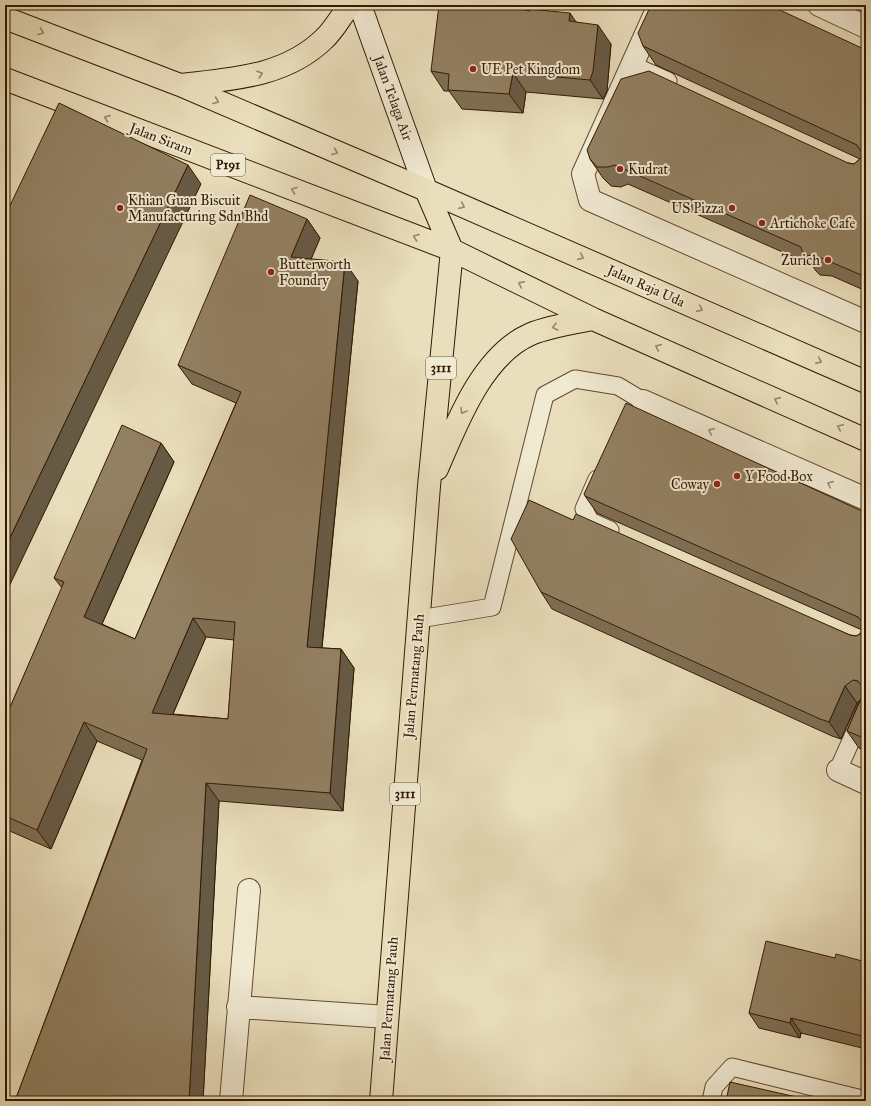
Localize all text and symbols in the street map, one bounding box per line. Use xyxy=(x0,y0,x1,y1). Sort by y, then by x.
one-way arrow xyxy=(38,27,45,35)
street label: Jalan Telaga Air xyxy=(368,51,417,144)
place label: UE Pet Kingdom xyxy=(481,61,581,78)
marker: UE Pet Kingdom xyxy=(468,64,478,74)
one-way arrow xyxy=(256,70,263,79)
one-way arrow xyxy=(212,96,219,104)
one-way arrow xyxy=(104,115,111,123)
street label: Jalan Siram xyxy=(125,118,195,160)
one-way arrow xyxy=(332,147,339,155)
road number: P191 xyxy=(211,154,245,176)
place label: Kudrat xyxy=(628,161,668,178)
marker: Kudrat xyxy=(615,164,625,174)
one-way arrow xyxy=(291,186,298,194)
place label: Khian Guan Biscuit Manufacturing Sdn Bhd xyxy=(128,192,268,225)
place label: US Pizza xyxy=(671,200,724,217)
one-way arrow xyxy=(458,201,465,209)
marker: Khian Guan Biscuit Manufacturing Sdn Bhd xyxy=(115,203,125,213)
marker: US Pizza xyxy=(727,203,737,213)
place label: Artichoke Cafe xyxy=(769,215,855,232)
marker: Artichoke Cafe xyxy=(757,218,767,228)
one-way arrow xyxy=(412,233,419,241)
place label: Zurich xyxy=(781,252,820,269)
one-way arrow xyxy=(577,253,584,261)
marker: Zurich xyxy=(823,255,833,265)
place label: Butterworth Foundry xyxy=(279,256,351,289)
street label: Jalan Raja Uda xyxy=(602,260,688,312)
marker: Butterworth Foundry xyxy=(266,267,276,277)
one-way arrow xyxy=(517,281,525,289)
one-way arrow xyxy=(696,305,703,313)
one-way arrow xyxy=(552,323,559,331)
one-way arrow xyxy=(655,344,662,352)
one-way arrow xyxy=(815,356,823,364)
road number: 3111 xyxy=(426,357,456,379)
one-way arrow xyxy=(774,397,782,405)
one-way arrow xyxy=(461,407,468,414)
one-way arrow xyxy=(836,424,843,432)
one-way arrow xyxy=(708,428,716,436)
place label: Y Food Box xyxy=(745,468,813,485)
marker: Y Food Box xyxy=(732,471,742,481)
place label: Coway xyxy=(671,476,709,493)
marker: Coway xyxy=(712,479,722,489)
one-way arrow xyxy=(827,480,834,488)
street label: Jalan Permatang Pauh xyxy=(400,613,429,741)
road number: 3111 xyxy=(390,783,420,805)
street label: Jalan Permatang Pauh xyxy=(376,936,403,1064)

